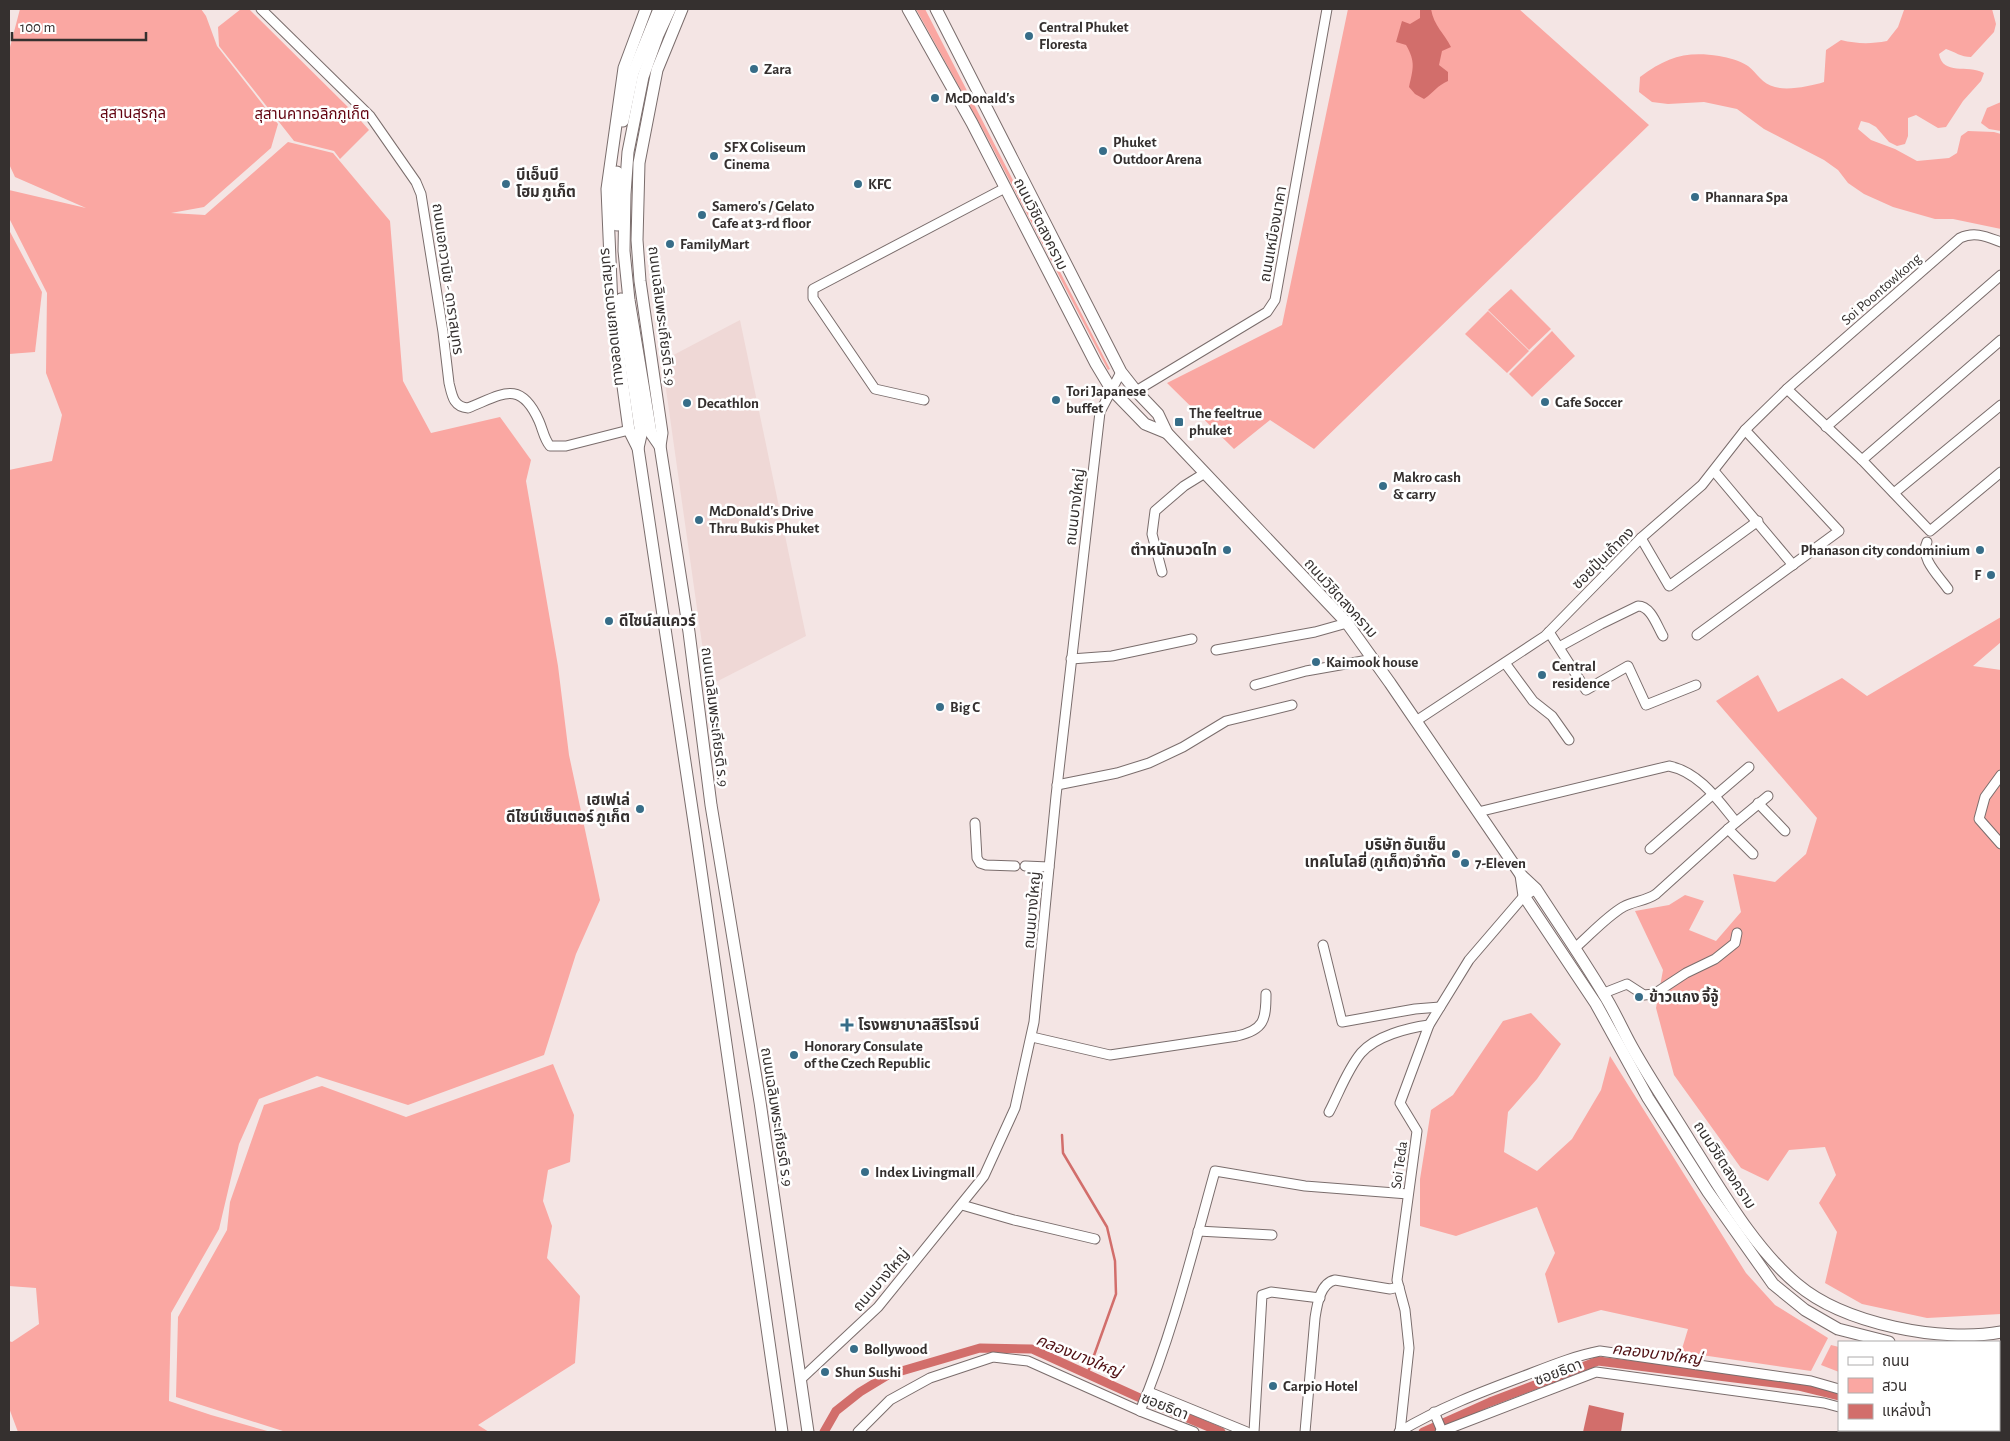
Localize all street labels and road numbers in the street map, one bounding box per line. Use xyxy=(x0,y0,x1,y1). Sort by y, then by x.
street label: ถนนวิชิตสงคราม xyxy=(1011,176,1070,273)
street label: ถนนเหมืองนาคา xyxy=(1257,185,1289,283)
street label: ถนนเอกวานิช - ดาราสมุทร xyxy=(428,202,466,356)
street label: ถนนเฉลิมพระเกียรติ ร.9 xyxy=(645,245,679,387)
street label: ทางลอดแยกดาราสมุทร xyxy=(597,247,627,387)
street label: Soi Poontowkong xyxy=(1839,250,1925,328)
street label: ถนนบางใหญ่ xyxy=(1061,467,1088,546)
street label: ซอยปุ้นเถ้ากง xyxy=(1569,524,1638,593)
street label: ถนนวิชิตสงคราม xyxy=(1301,556,1380,641)
street label: ถนนเฉลิมพระเกียรติ ร.9 xyxy=(698,646,732,788)
street label: ถนนบางใหญ่ xyxy=(1020,871,1043,949)
street label: ถนนเฉลิมพระเกียรติ ร.9 xyxy=(758,1046,796,1188)
street label: ถนนวิชิตสงคราม xyxy=(1691,1119,1758,1212)
street label: Soi Teda xyxy=(1389,1140,1410,1190)
street label: ถนนบางใหญ่ xyxy=(849,1245,912,1314)
street label: ซอยธิดา xyxy=(1532,1357,1584,1388)
street label: ซอยธิดา xyxy=(1139,1390,1191,1423)

